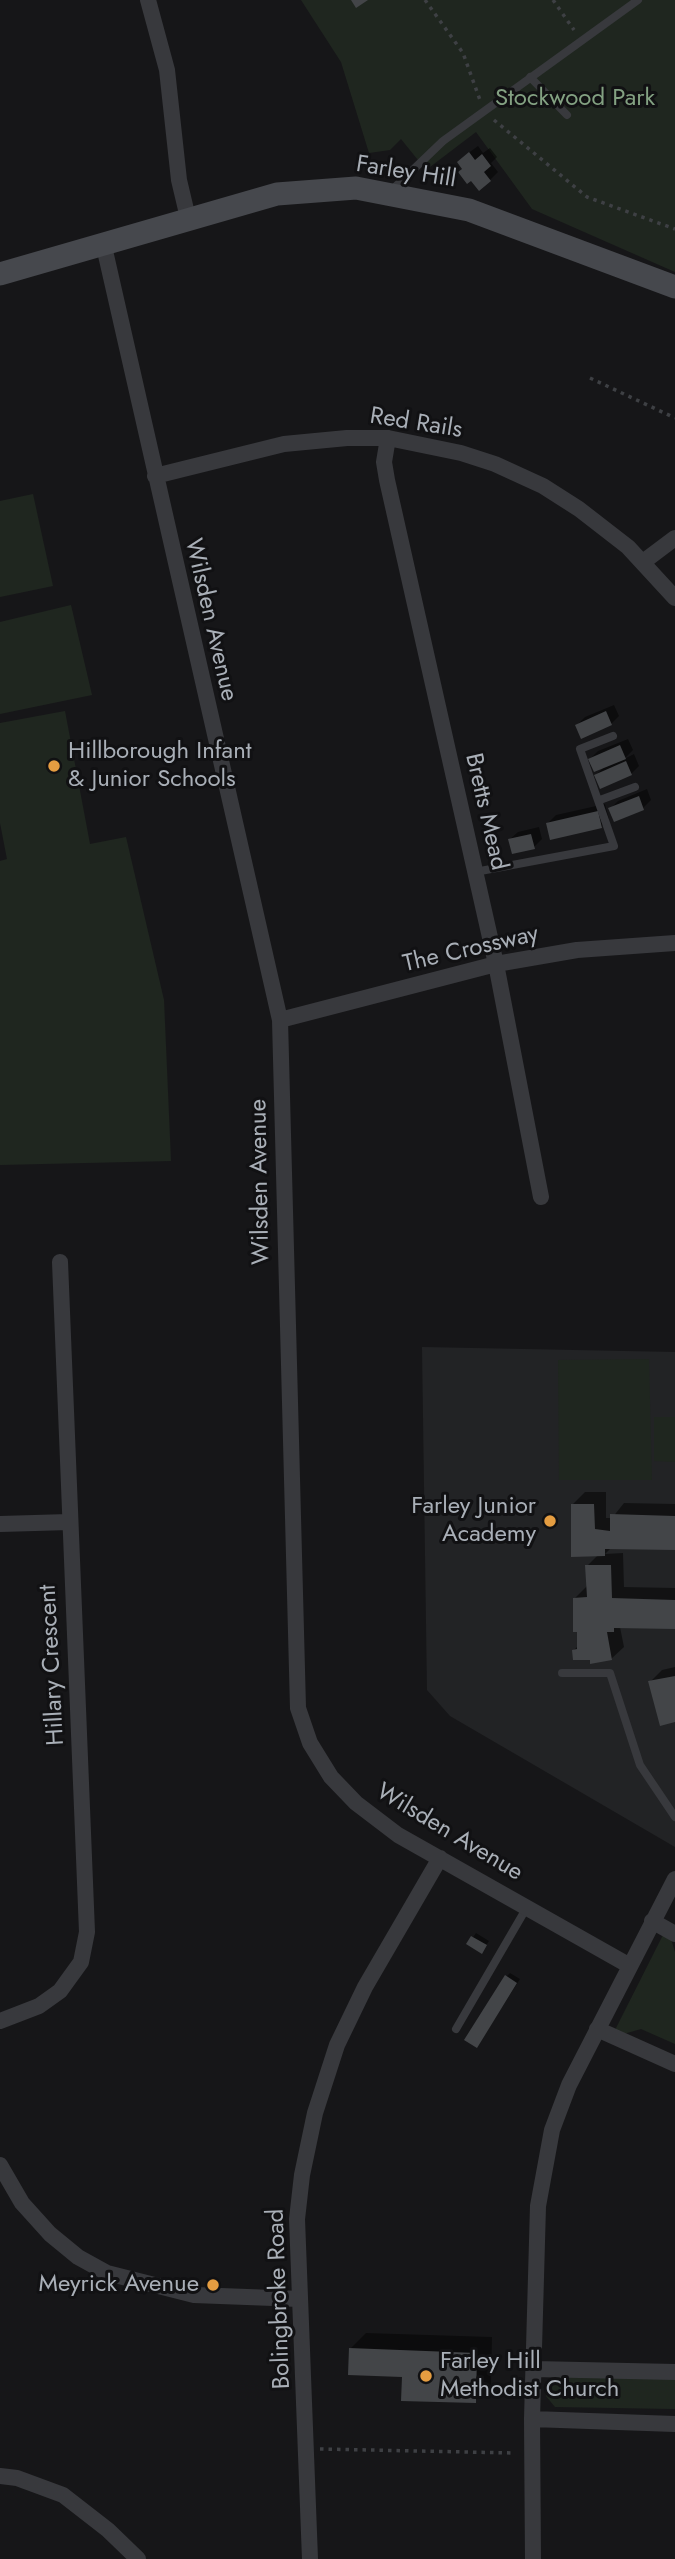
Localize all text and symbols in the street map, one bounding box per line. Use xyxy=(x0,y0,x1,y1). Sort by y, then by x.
park label: Stockwood Park xyxy=(495,85,655,113)
street label: Farley Hill xyxy=(354,151,458,195)
street label: Red Rails xyxy=(368,402,464,446)
street label: Wilsden Avenue xyxy=(177,536,243,704)
place label: Hillborough Infant & Junior Schools xyxy=(68,738,252,794)
street label: Bretts Mead xyxy=(458,751,512,873)
marker: Hillborough Infant & Junior Schools xyxy=(46,758,62,774)
street label: The Crossway xyxy=(400,920,542,980)
street label: Wilsden Avenue xyxy=(245,1099,277,1265)
place label: Farley Junior Academy xyxy=(411,1493,536,1549)
marker: Farley Junior Academy xyxy=(542,1513,558,1529)
street label: Hillary Crescent xyxy=(34,1584,72,1746)
street label: Wilsden Avenue xyxy=(371,1778,527,1888)
street label: Bolingbroke Road xyxy=(262,2208,298,2390)
place label: Meyrick Avenue xyxy=(39,2271,199,2299)
marker: Meyrick Avenue xyxy=(205,2277,221,2293)
place label: Farley Hill Methodist Church xyxy=(440,2348,619,2404)
marker: Farley Hill Methodist Church xyxy=(418,2368,434,2384)

